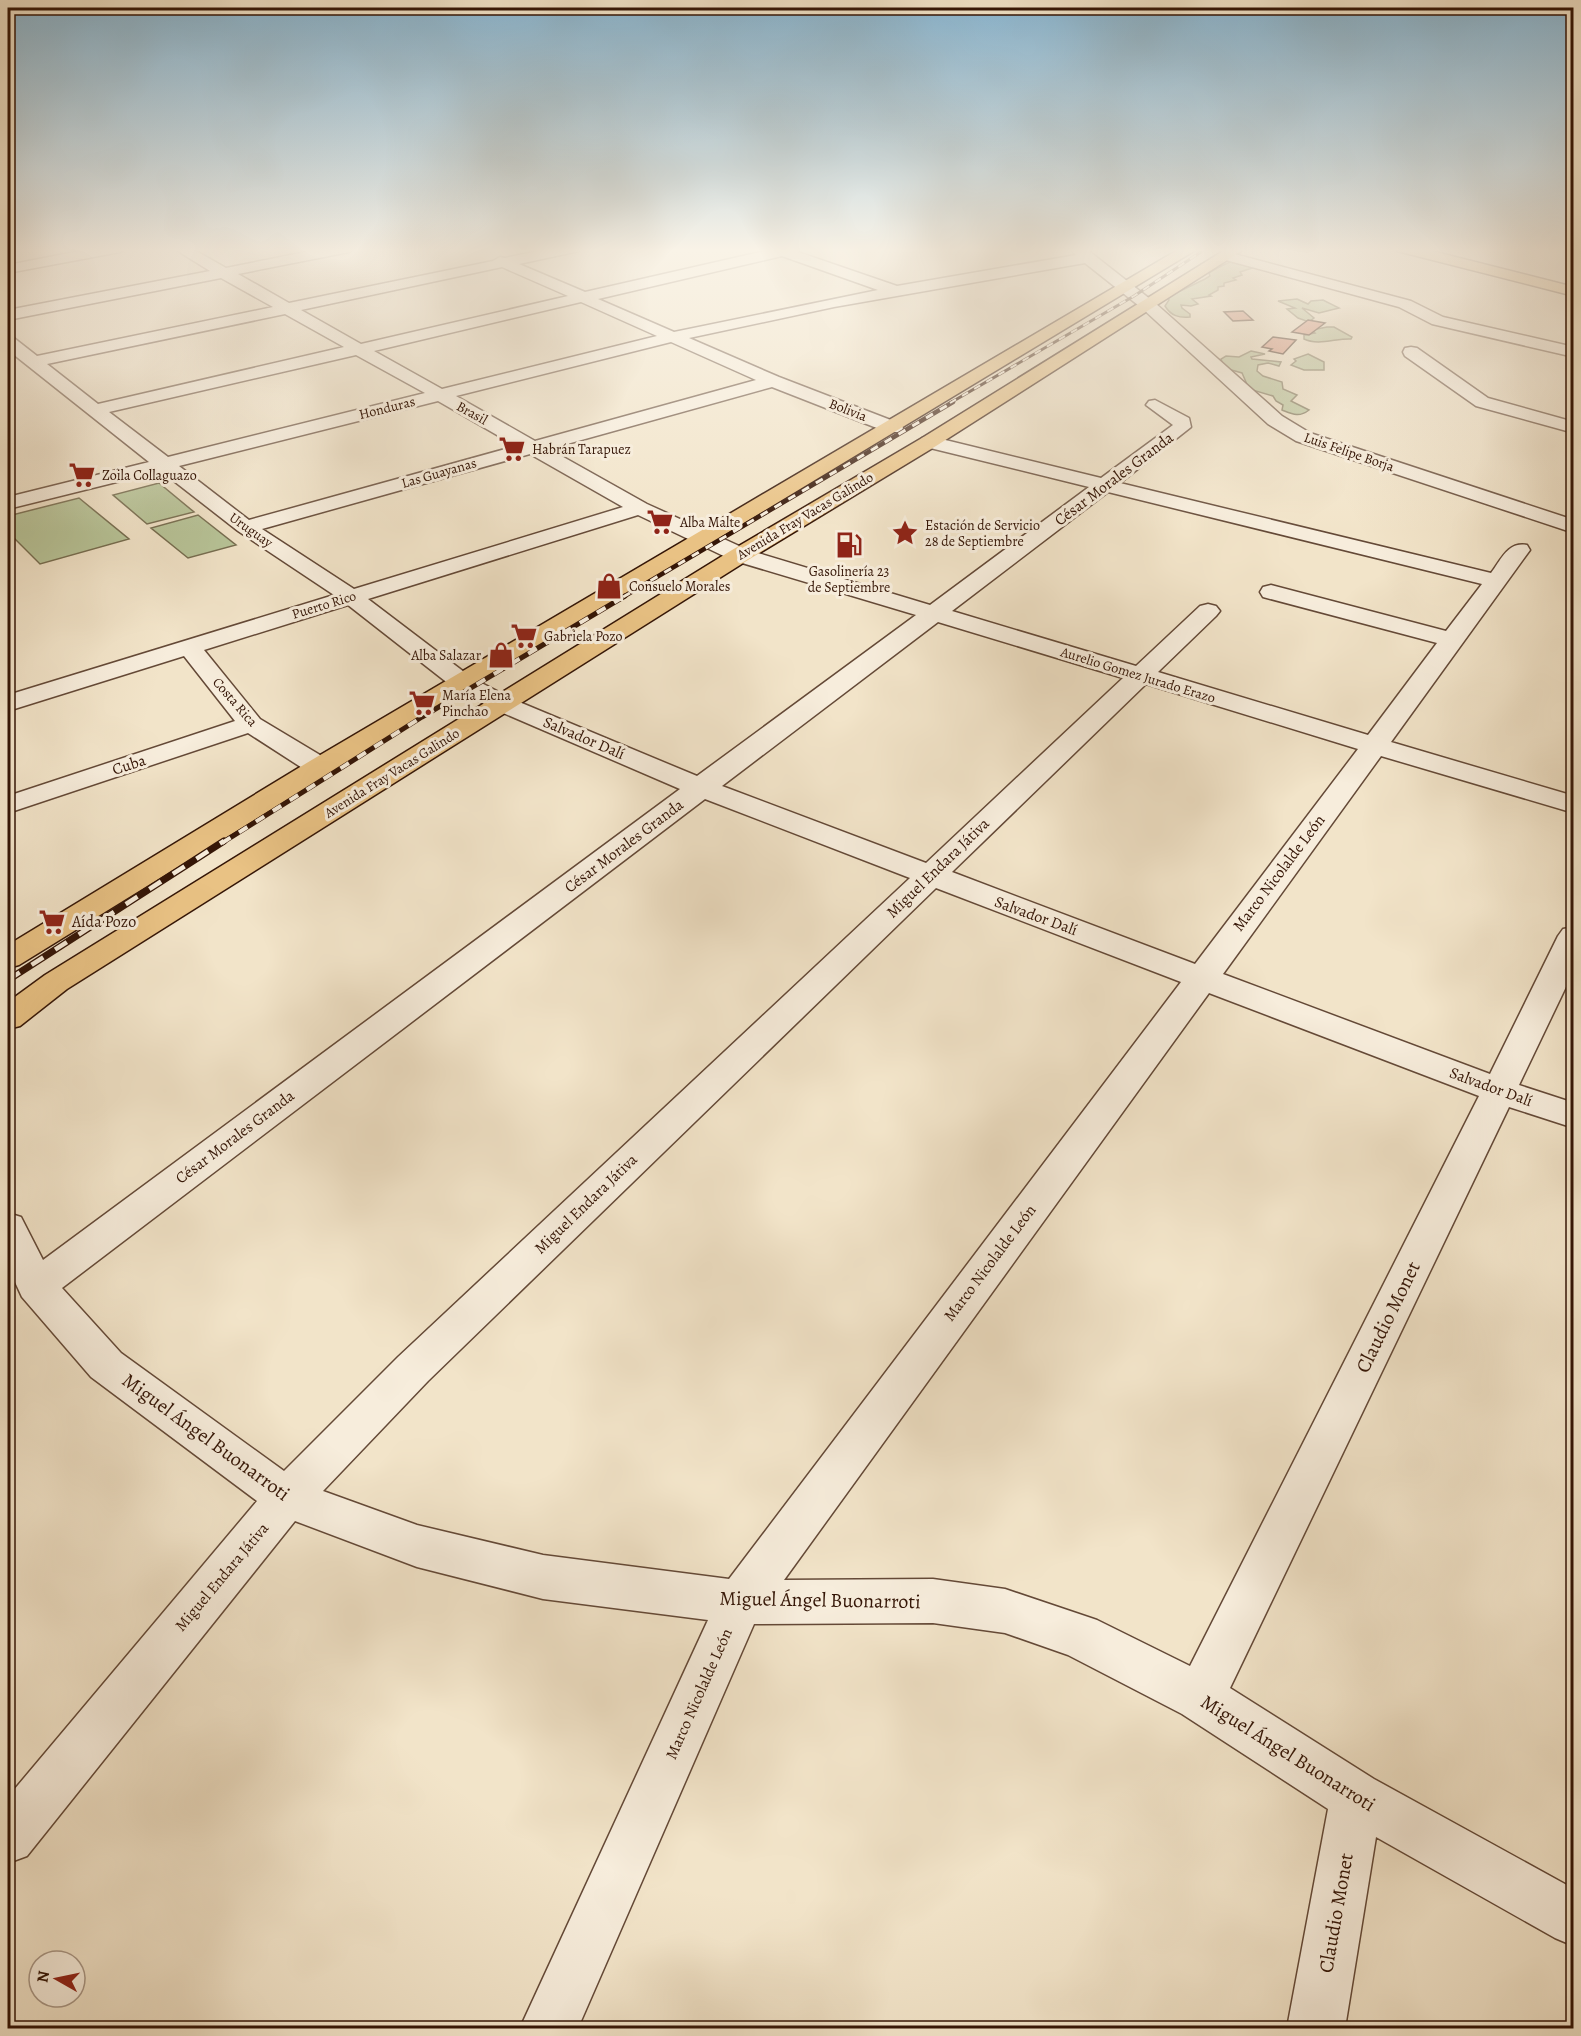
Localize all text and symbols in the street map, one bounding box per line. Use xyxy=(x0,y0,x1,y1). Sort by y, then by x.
street label: Honduras xyxy=(357,392,417,424)
street label: Bolivia xyxy=(826,394,870,426)
street label: Brasil xyxy=(453,397,492,430)
street label: César Morales Granda xyxy=(1050,427,1179,531)
street label: Luis Felipe Borja xyxy=(1301,428,1397,476)
supermarket icon: Habrán Tarapuez xyxy=(497,434,527,464)
place label: Habrán Tarapuez xyxy=(532,440,631,459)
street label: Las Guayanas xyxy=(399,453,479,493)
supermarket icon: Zoila Collaguazo xyxy=(67,460,97,490)
place label: Zoila Collaguazo xyxy=(102,466,197,485)
street label: Avenida Fray Vacas Galindo xyxy=(732,468,877,565)
supermarket icon: Alba Malte xyxy=(645,507,675,537)
street label: Uruguay xyxy=(225,508,277,552)
place label: Alba Malte xyxy=(679,513,740,532)
place label: Estación de Servicio 28 de Septiembre xyxy=(925,516,1040,551)
place icon: Estación de Servicio 28 de Septiembre xyxy=(890,518,920,548)
fuel station icon: Gasolinería 23 de Septiembre xyxy=(834,530,864,560)
place label: Gasolinería 23 de Septiembre xyxy=(808,562,890,597)
shop icon: Consuelo Morales xyxy=(594,571,624,601)
place label: Consuelo Morales xyxy=(629,577,730,596)
street label: Puerto Rico xyxy=(289,586,359,624)
supermarket icon: Gabriela Pozo xyxy=(509,621,539,651)
place label: Gabriela Pozo xyxy=(544,627,623,646)
shop icon: Alba Salazar xyxy=(486,640,516,670)
street label: Aurelio Gomez Jurado Erazo xyxy=(1057,642,1218,708)
place label: Alba Salazar xyxy=(410,646,482,665)
street label: Costa Rica xyxy=(208,673,262,731)
place label: María Elena Pinchao xyxy=(442,686,511,721)
supermarket icon: María Elena Pinchao xyxy=(407,688,437,718)
street label: Salvador Dalí xyxy=(540,711,628,765)
street label: Avenida Fray Vacas Galindo xyxy=(320,724,463,823)
street label: Cuba xyxy=(109,749,149,781)
street label: César Morales Granda xyxy=(560,794,689,898)
street label: Marco Nicolalde León xyxy=(1228,810,1330,936)
street label: Miguel Endara Játiva xyxy=(882,813,995,923)
street label: Salvador Dalí xyxy=(991,891,1081,941)
supermarket icon: Aída Pozo xyxy=(37,907,67,937)
place label: Aída Pozo xyxy=(71,911,136,933)
street label: Salvador Dalí xyxy=(1446,1062,1536,1112)
street label: César Morales Granda xyxy=(171,1085,300,1189)
street label: Miguel Endara Játiva xyxy=(530,1149,643,1259)
street label: Marco Nicolalde León xyxy=(939,1200,1041,1326)
street label: Claudio Monet xyxy=(1349,1256,1427,1377)
street label: Miguel Ángel Buonarroti xyxy=(117,1367,295,1507)
street label: Miguel Endara Játiva xyxy=(170,1518,274,1636)
street label: Miguel Ángel Buonarroti xyxy=(719,1585,921,1615)
street label: Marco Nicolalde León xyxy=(660,1625,738,1763)
street label: Miguel Ángel Buonarroti xyxy=(1195,1688,1381,1818)
street label: Claudio Monet xyxy=(1312,1851,1360,1975)
north arrow xyxy=(27,1949,87,2009)
text: N xyxy=(31,1969,55,1984)

